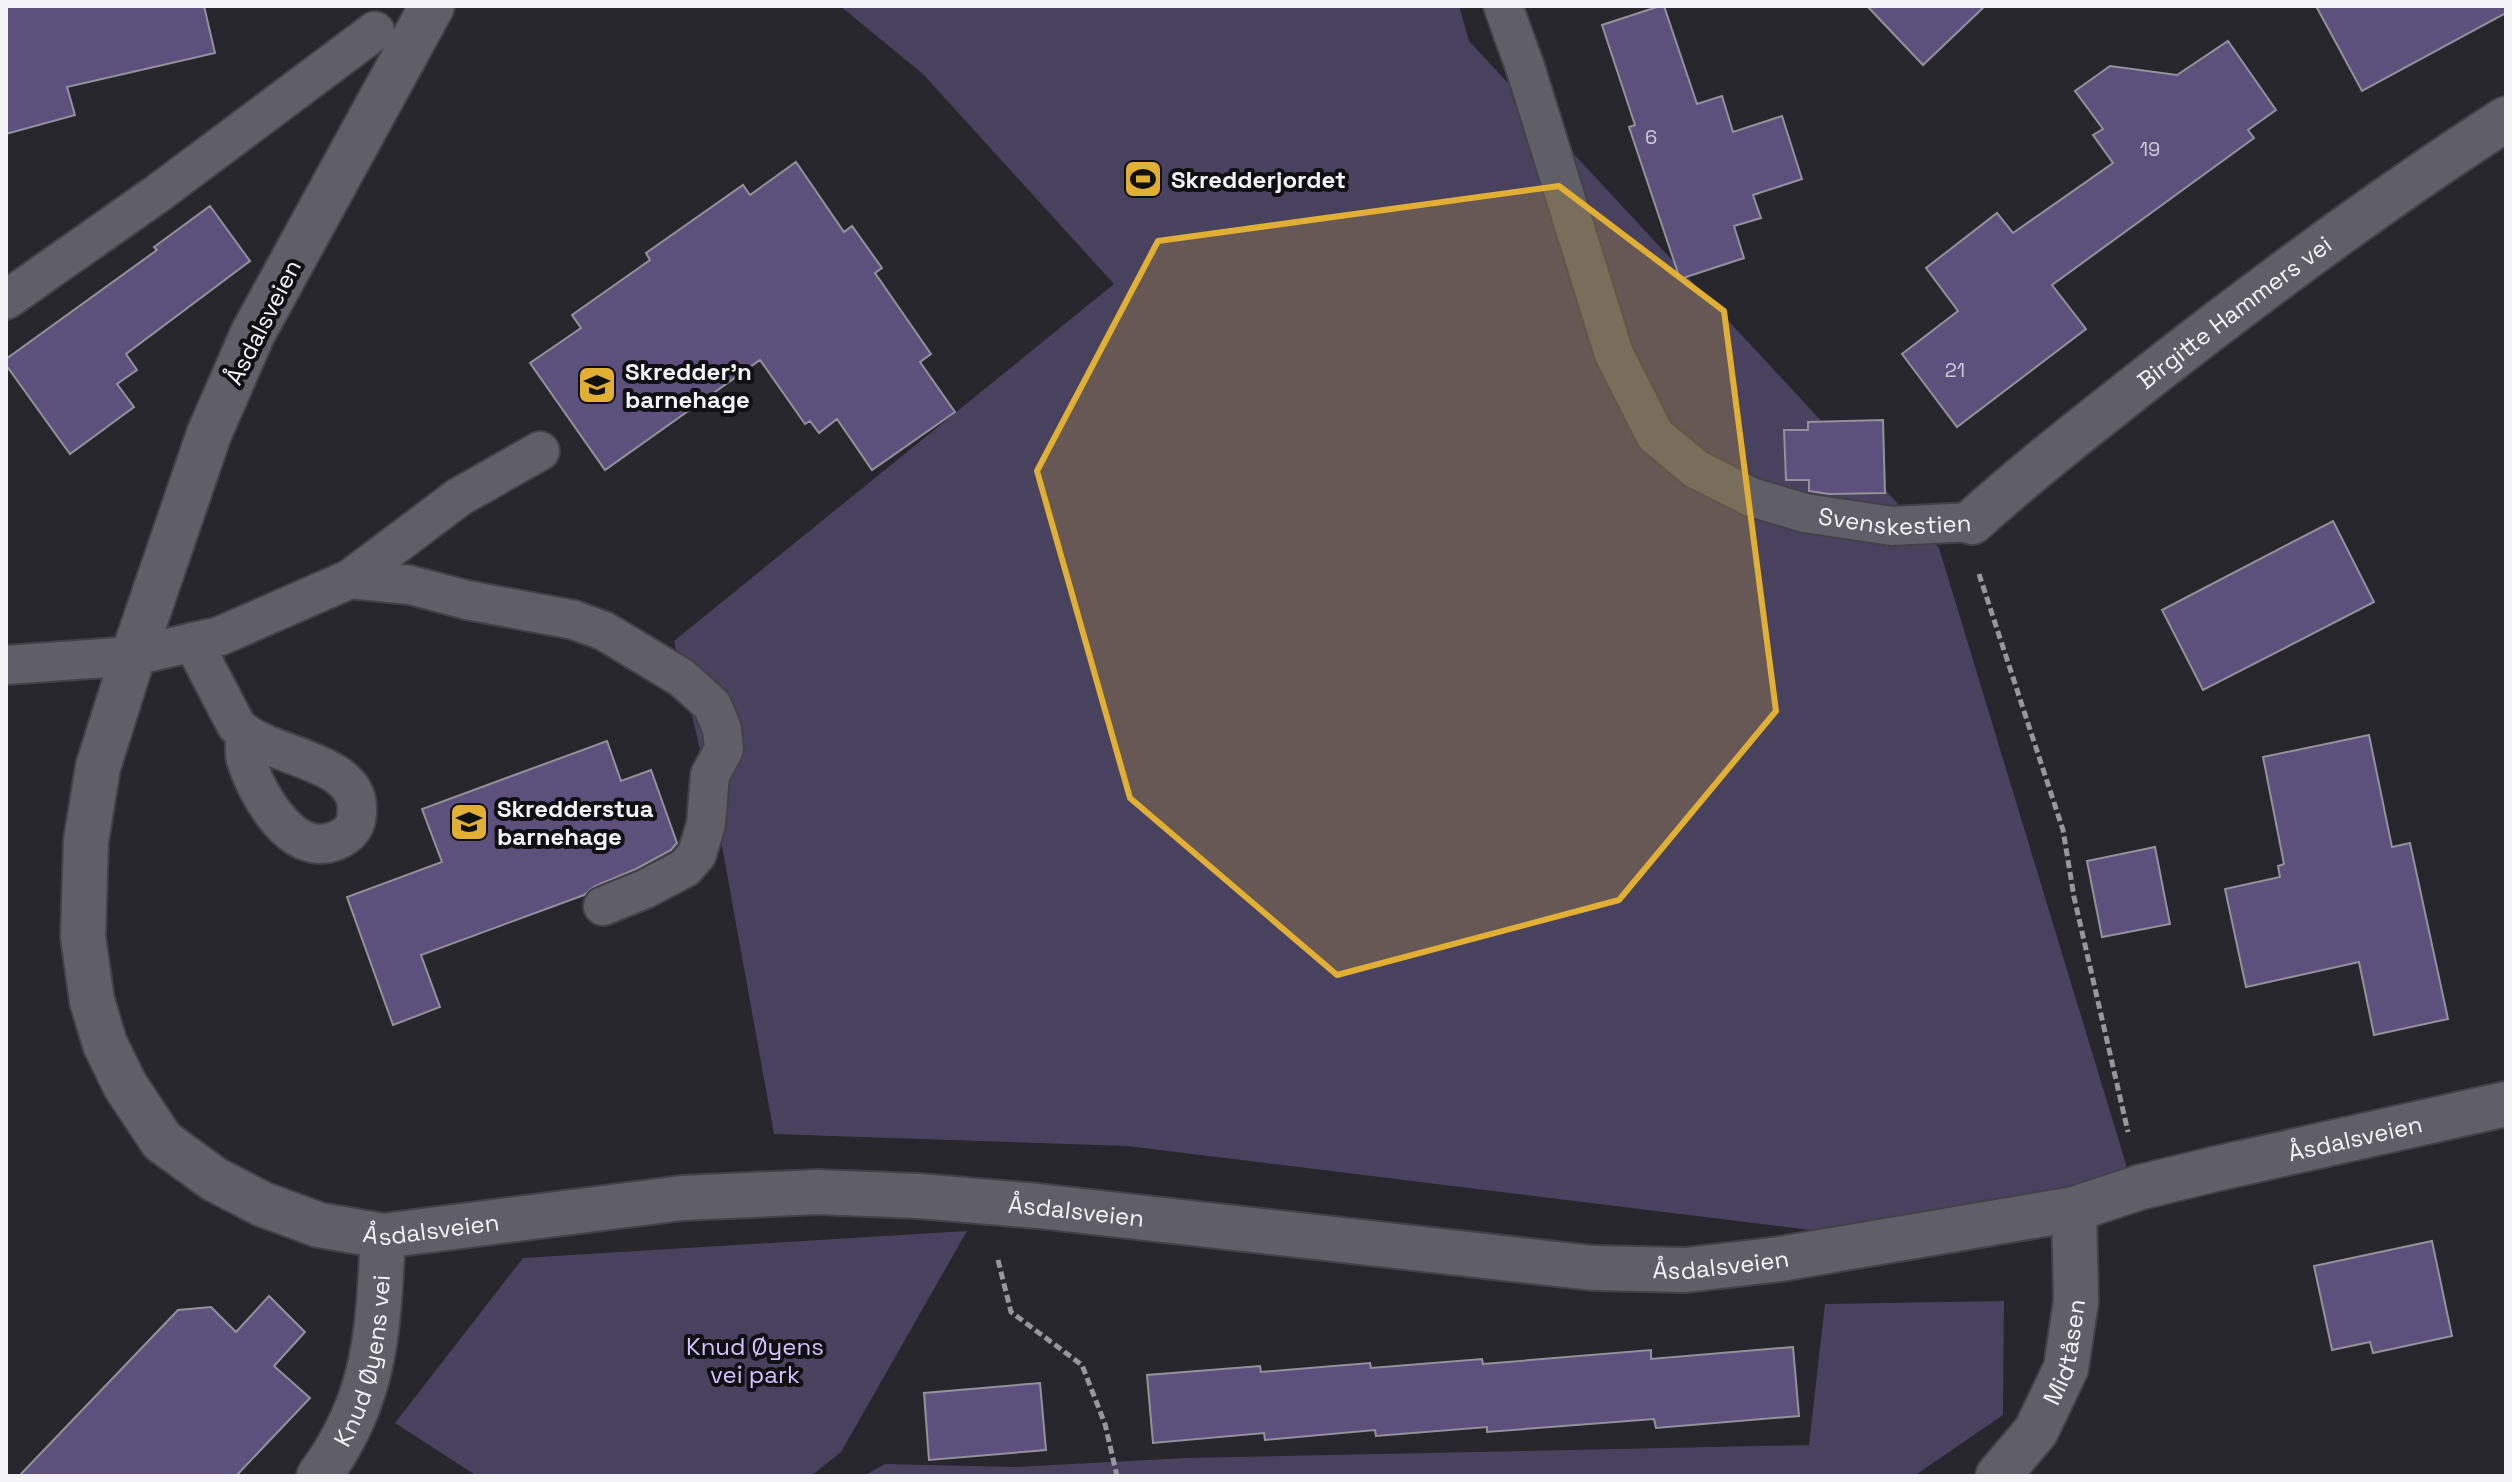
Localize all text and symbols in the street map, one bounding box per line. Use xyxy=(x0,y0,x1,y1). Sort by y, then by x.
house number: 6 xyxy=(1645,124,1657,150)
house number: 19 xyxy=(2140,136,2160,162)
sports icon: Skredderjordet xyxy=(1122,158,1164,200)
place label: Skredderjordet xyxy=(1171,164,1346,195)
street label: Birgitte Hammers vei xyxy=(2131,228,2337,396)
street label: Åsdalsveien xyxy=(218,254,308,390)
place label: Skredder'n barnehage xyxy=(625,356,752,415)
house number: 21 xyxy=(1945,357,1965,383)
school or university icon: Skredder'n barnehage xyxy=(576,364,618,406)
street label: Svenskestien xyxy=(1816,500,1972,542)
place label: Skredderstua barnehage xyxy=(497,793,654,852)
school or university icon: Skredderstua barnehage xyxy=(448,801,490,843)
street label: Åsdalsveien xyxy=(2285,1108,2425,1168)
street label: Åsdalsveien xyxy=(1007,1188,1146,1233)
street label: Åsdalsveien xyxy=(361,1206,501,1252)
street label: Åsdalsveien xyxy=(1652,1242,1791,1286)
street label: Knud Øyens vei xyxy=(326,1274,396,1452)
street label: Midtåsen xyxy=(2035,1297,2092,1410)
park label: Knud Øyens vei park xyxy=(686,1331,824,1390)

